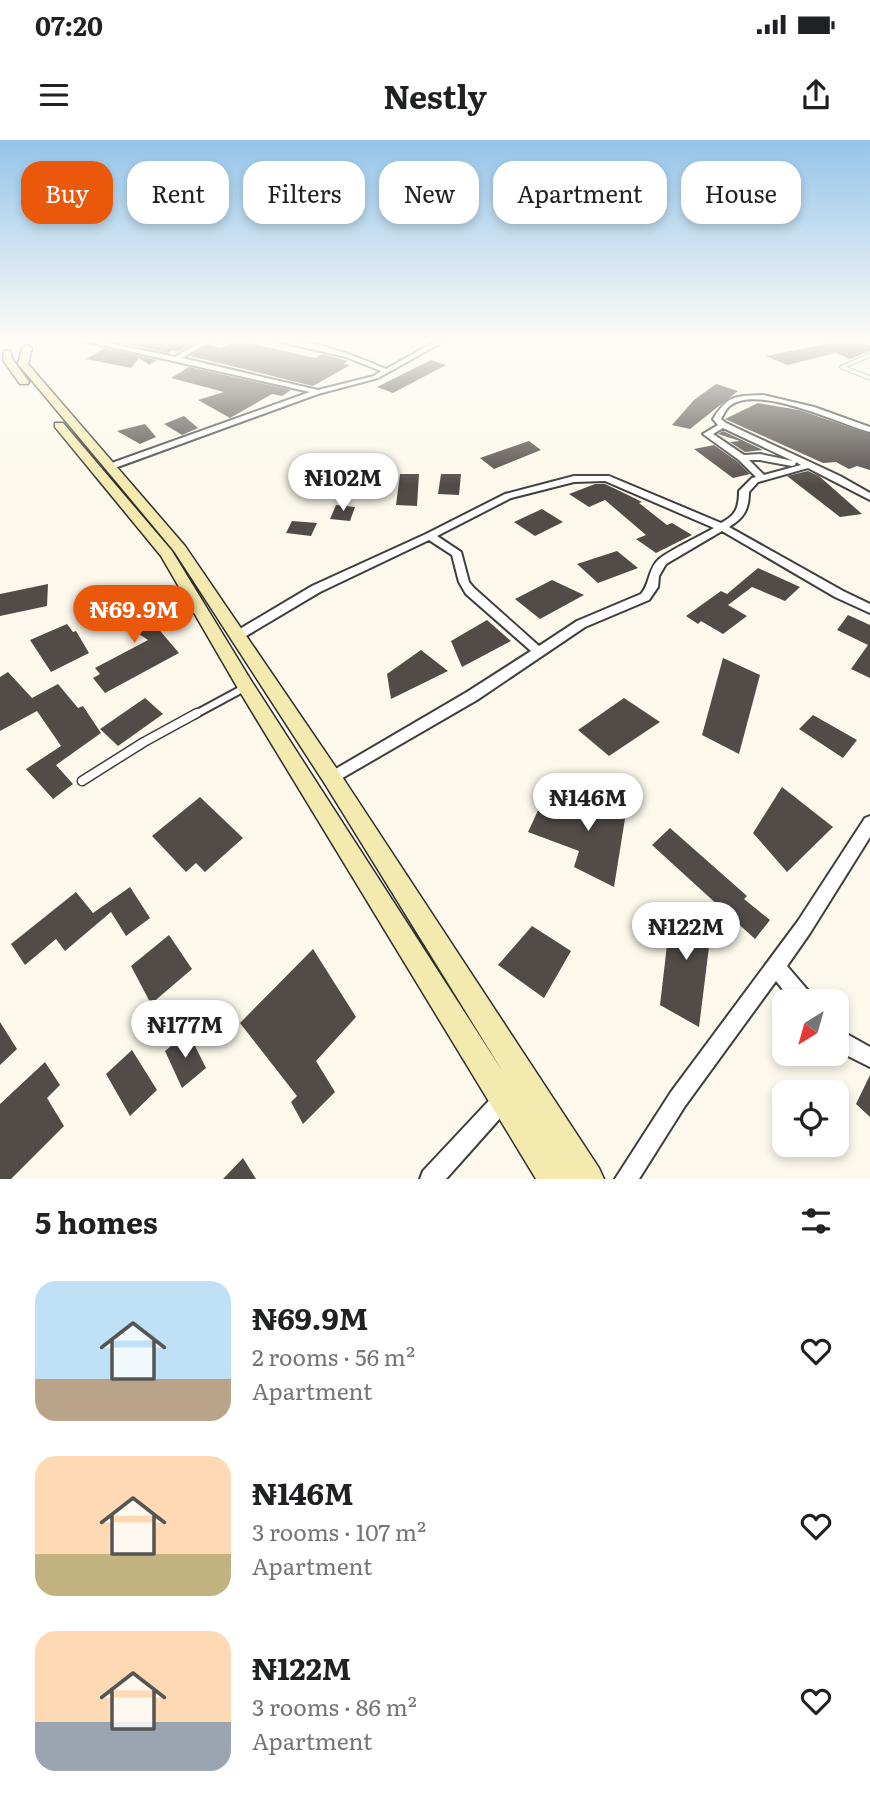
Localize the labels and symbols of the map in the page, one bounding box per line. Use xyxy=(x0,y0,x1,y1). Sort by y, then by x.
pin: ₦102M xyxy=(294,454,392,513)
pin: ₦69.9M xyxy=(77,586,191,645)
pin: ₦146M xyxy=(539,774,637,833)
pin: ₦122M xyxy=(637,902,735,962)
north arrow xyxy=(772,989,849,1066)
pin: ₦177M xyxy=(136,1000,234,1060)

